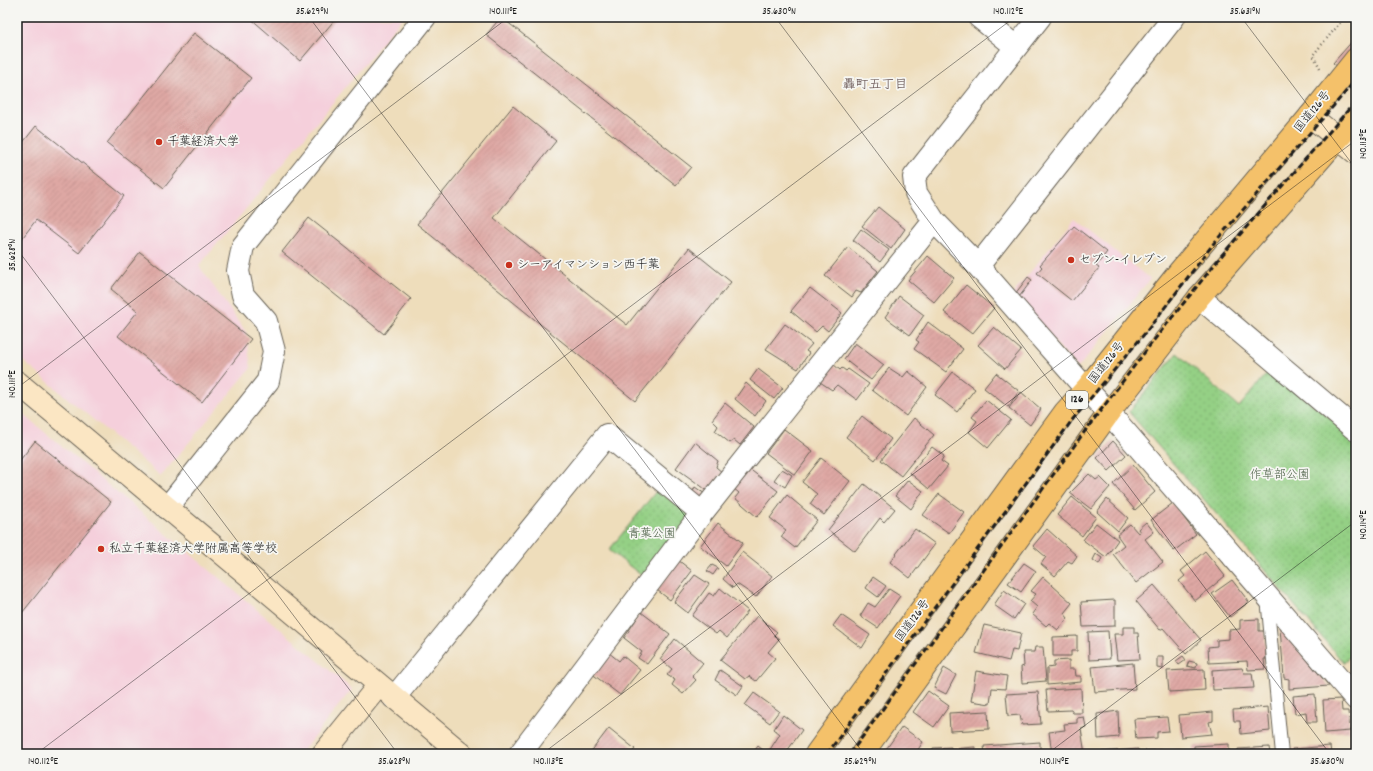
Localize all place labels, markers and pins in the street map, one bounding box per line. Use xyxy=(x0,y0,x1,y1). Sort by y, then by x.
place label: 千葉経済大学 xyxy=(167,134,239,151)
marker: 千葉経済大学 xyxy=(154,137,164,147)
place label: セブン-イレブン xyxy=(1079,252,1167,269)
marker: セブン-イレブン xyxy=(1066,255,1076,265)
place label: シーアイマンション西千葉 xyxy=(517,257,660,274)
marker: シーアイマンション西千葉 xyxy=(504,260,514,270)
place label: 私立千葉経済大学附属高等学校 xyxy=(109,541,277,558)
marker: 私立千葉経済大学附属高等学校 xyxy=(96,544,106,554)

